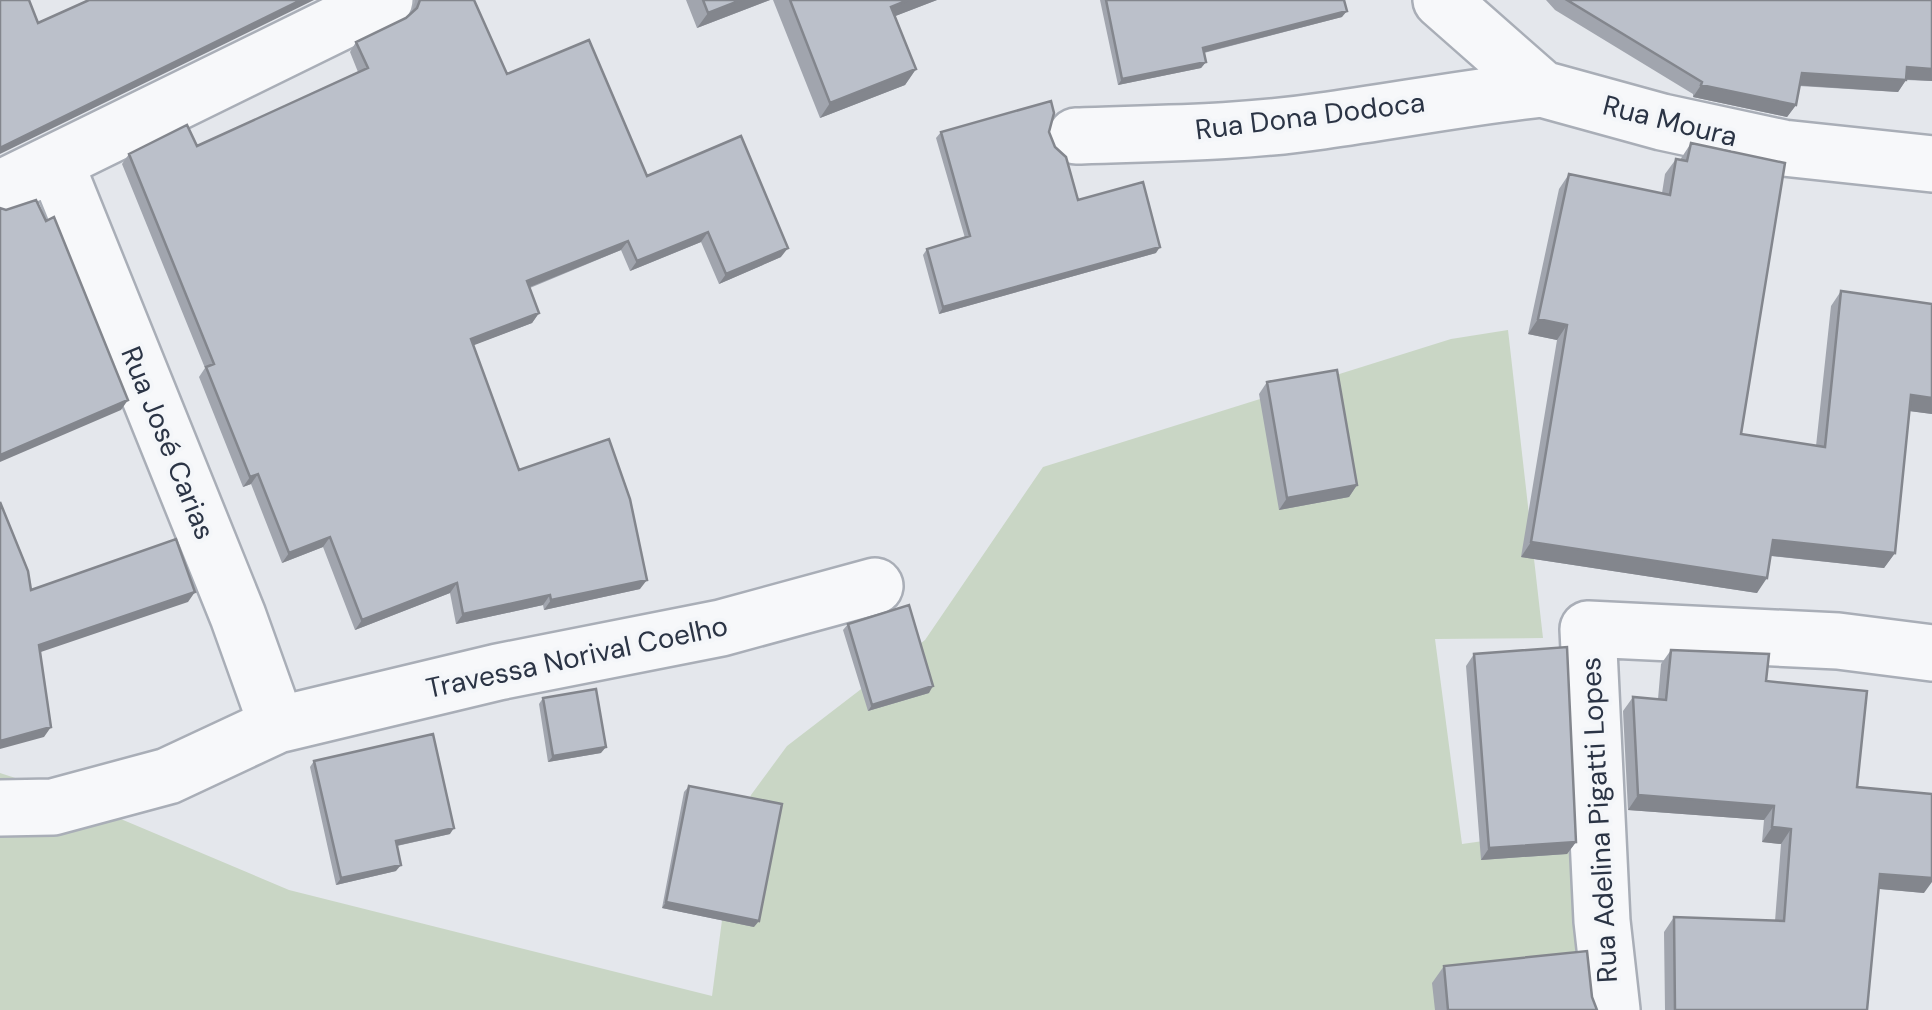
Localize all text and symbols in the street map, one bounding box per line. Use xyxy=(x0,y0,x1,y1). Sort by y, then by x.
street label: Rua Dona Dodoca xyxy=(1193,84,1427,148)
street label: Rua Moura xyxy=(1599,86,1741,156)
street label: Rua José Carias xyxy=(112,341,224,545)
street label: Travessa Norival Coelho xyxy=(423,607,731,707)
street label: Rua Adelina Pigatti Lopes xyxy=(1572,656,1626,984)

